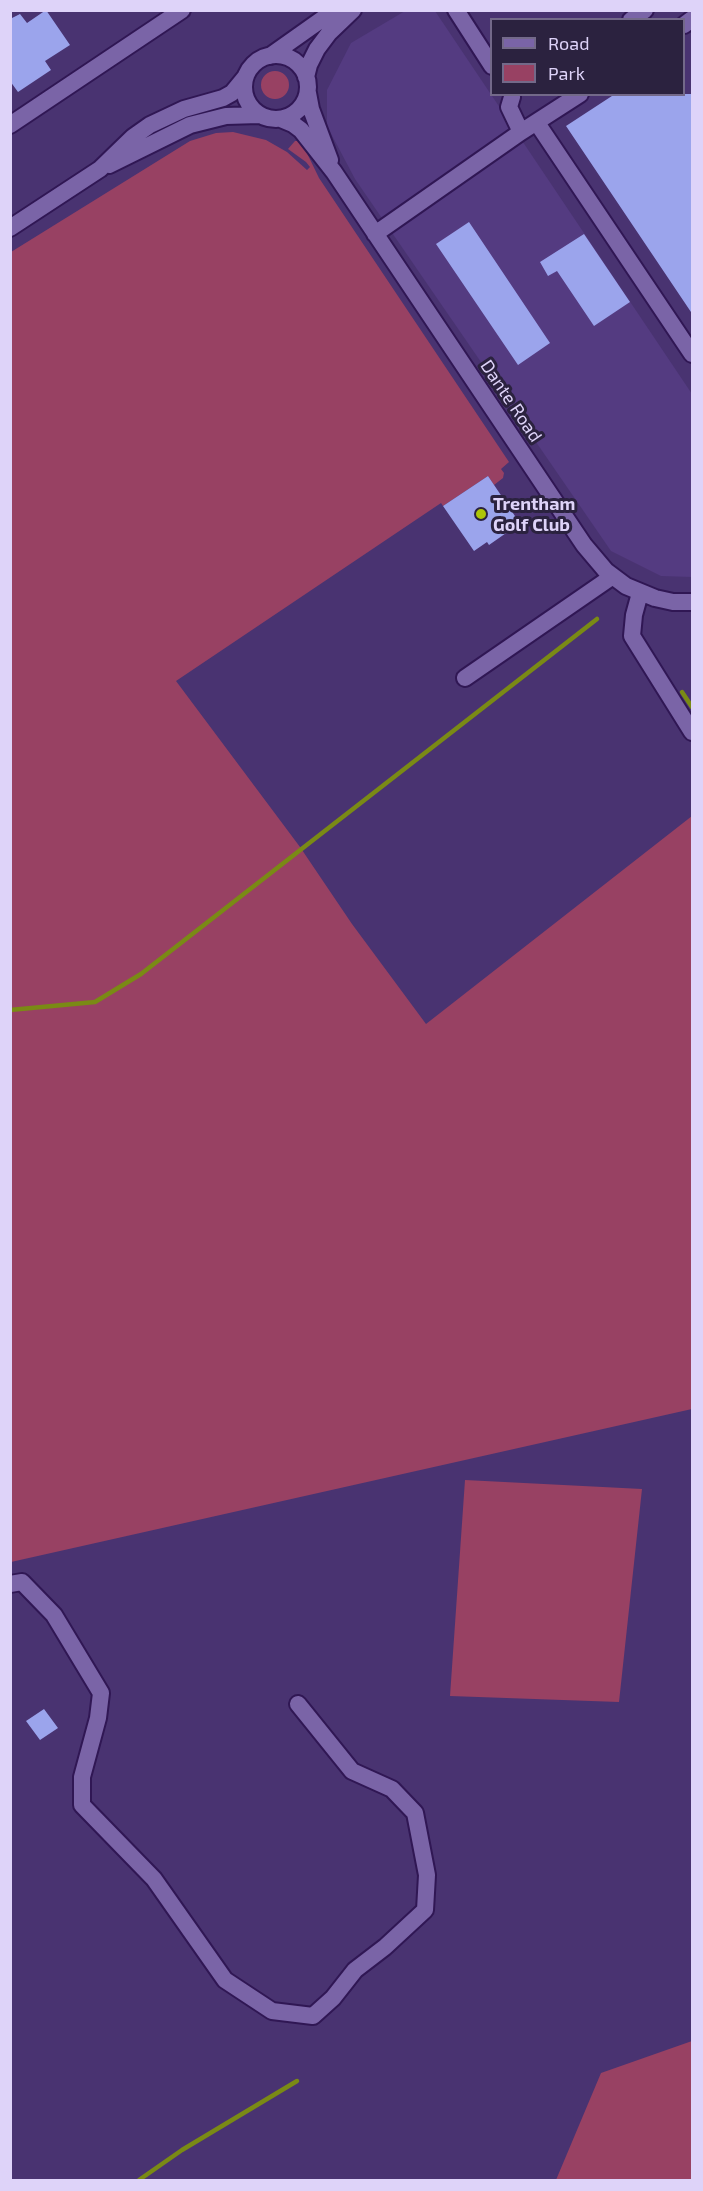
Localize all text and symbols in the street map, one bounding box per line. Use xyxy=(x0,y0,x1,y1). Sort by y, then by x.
legend xyxy=(490,18,685,96)
text: Road xyxy=(548,32,589,54)
text: Park xyxy=(548,62,585,84)
street label: Dante Road xyxy=(476,356,546,446)
place label: Trentham Golf Club xyxy=(493,493,575,536)
marker: Trentham Golf Club xyxy=(474,507,488,521)

